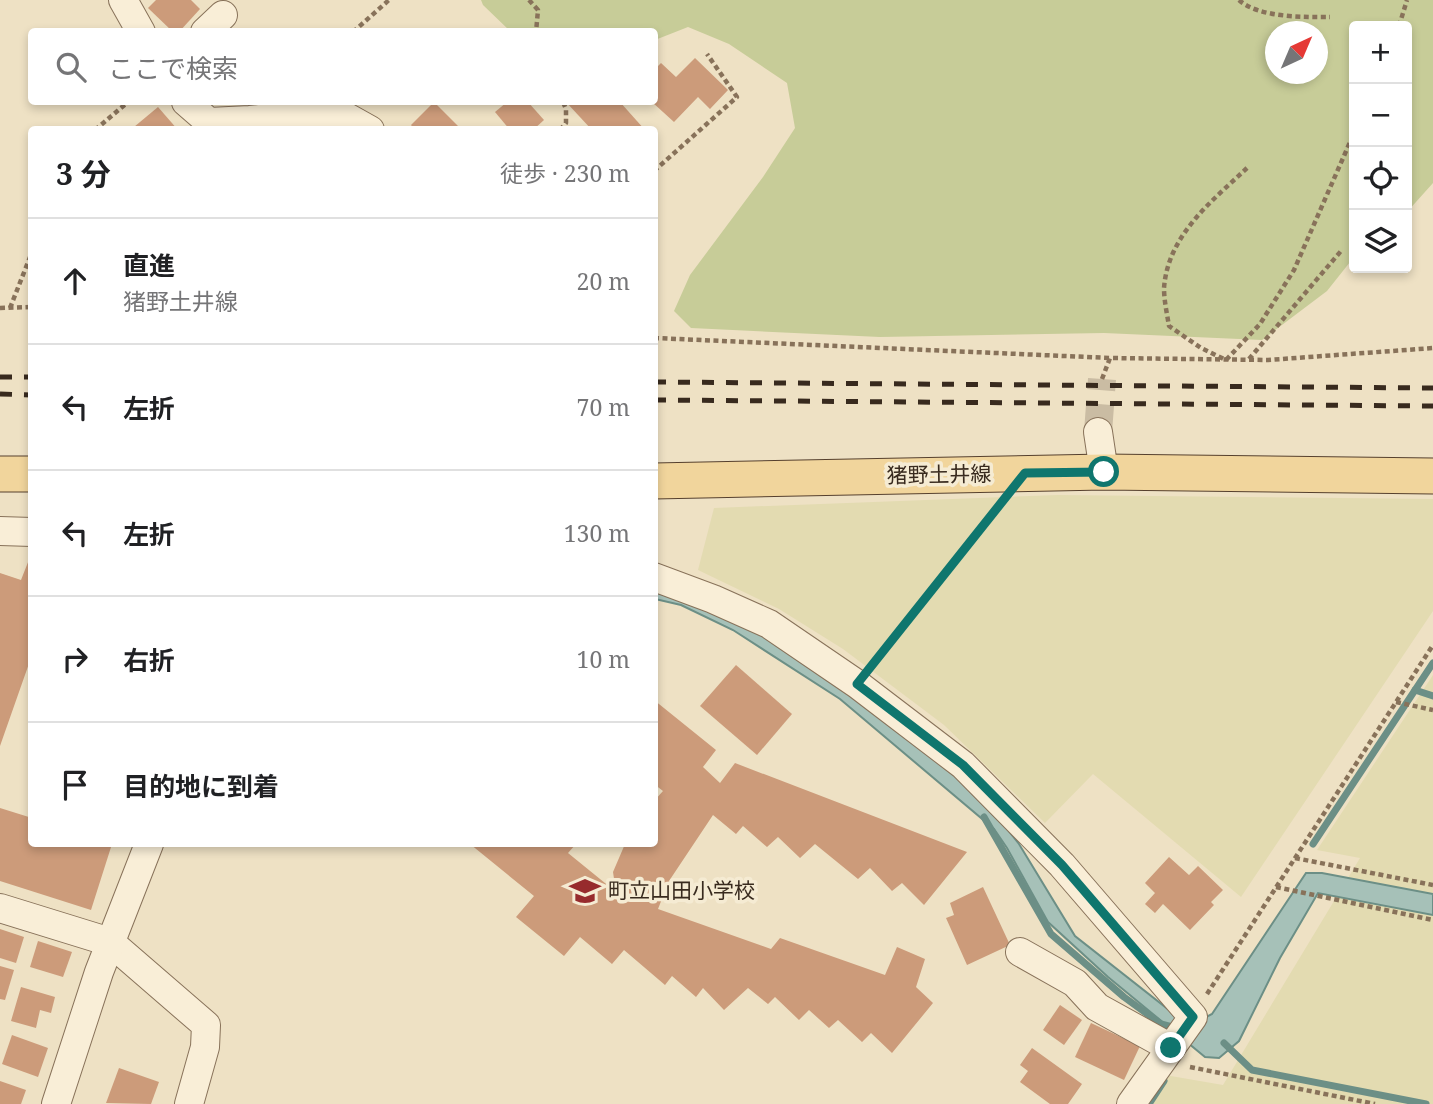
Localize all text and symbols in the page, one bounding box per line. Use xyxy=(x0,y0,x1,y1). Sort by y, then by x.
north arrow xyxy=(1265,21,1328,84)
map controls xyxy=(1349,21,1412,273)
button: + xyxy=(1349,21,1412,84)
search box xyxy=(28,28,658,105)
icon: search xyxy=(52,48,90,86)
text: ここで検索 xyxy=(108,50,238,86)
button: − xyxy=(1349,84,1412,147)
button: locate xyxy=(1349,147,1412,210)
text: 3 分 xyxy=(56,153,111,194)
text: 徒歩 · 230 m xyxy=(500,157,630,189)
button: layers xyxy=(1349,210,1412,273)
text: 直進 xyxy=(123,247,175,283)
icon: ahead xyxy=(56,262,94,300)
text: 20 m xyxy=(577,265,630,297)
text: 猪野土井線 xyxy=(123,285,238,317)
icon: left xyxy=(56,388,94,426)
text: 左折 xyxy=(123,390,175,426)
text: 70 m xyxy=(577,391,630,423)
route start xyxy=(1088,456,1119,487)
street label: 猪野土井線 xyxy=(886,459,992,489)
icon: left xyxy=(56,514,94,552)
text: 左折 xyxy=(123,516,175,552)
text: 130 m xyxy=(564,517,630,549)
icon: right xyxy=(56,640,94,678)
text: 右折 xyxy=(123,642,175,678)
text: 10 m xyxy=(577,643,630,675)
icon: arrive xyxy=(56,766,94,804)
text: 目的地に到着 xyxy=(123,768,279,804)
school or university icon: 町立山田小学校 xyxy=(568,874,602,908)
place label: 町立山田小学校 xyxy=(608,876,755,904)
route end xyxy=(1155,1032,1186,1063)

